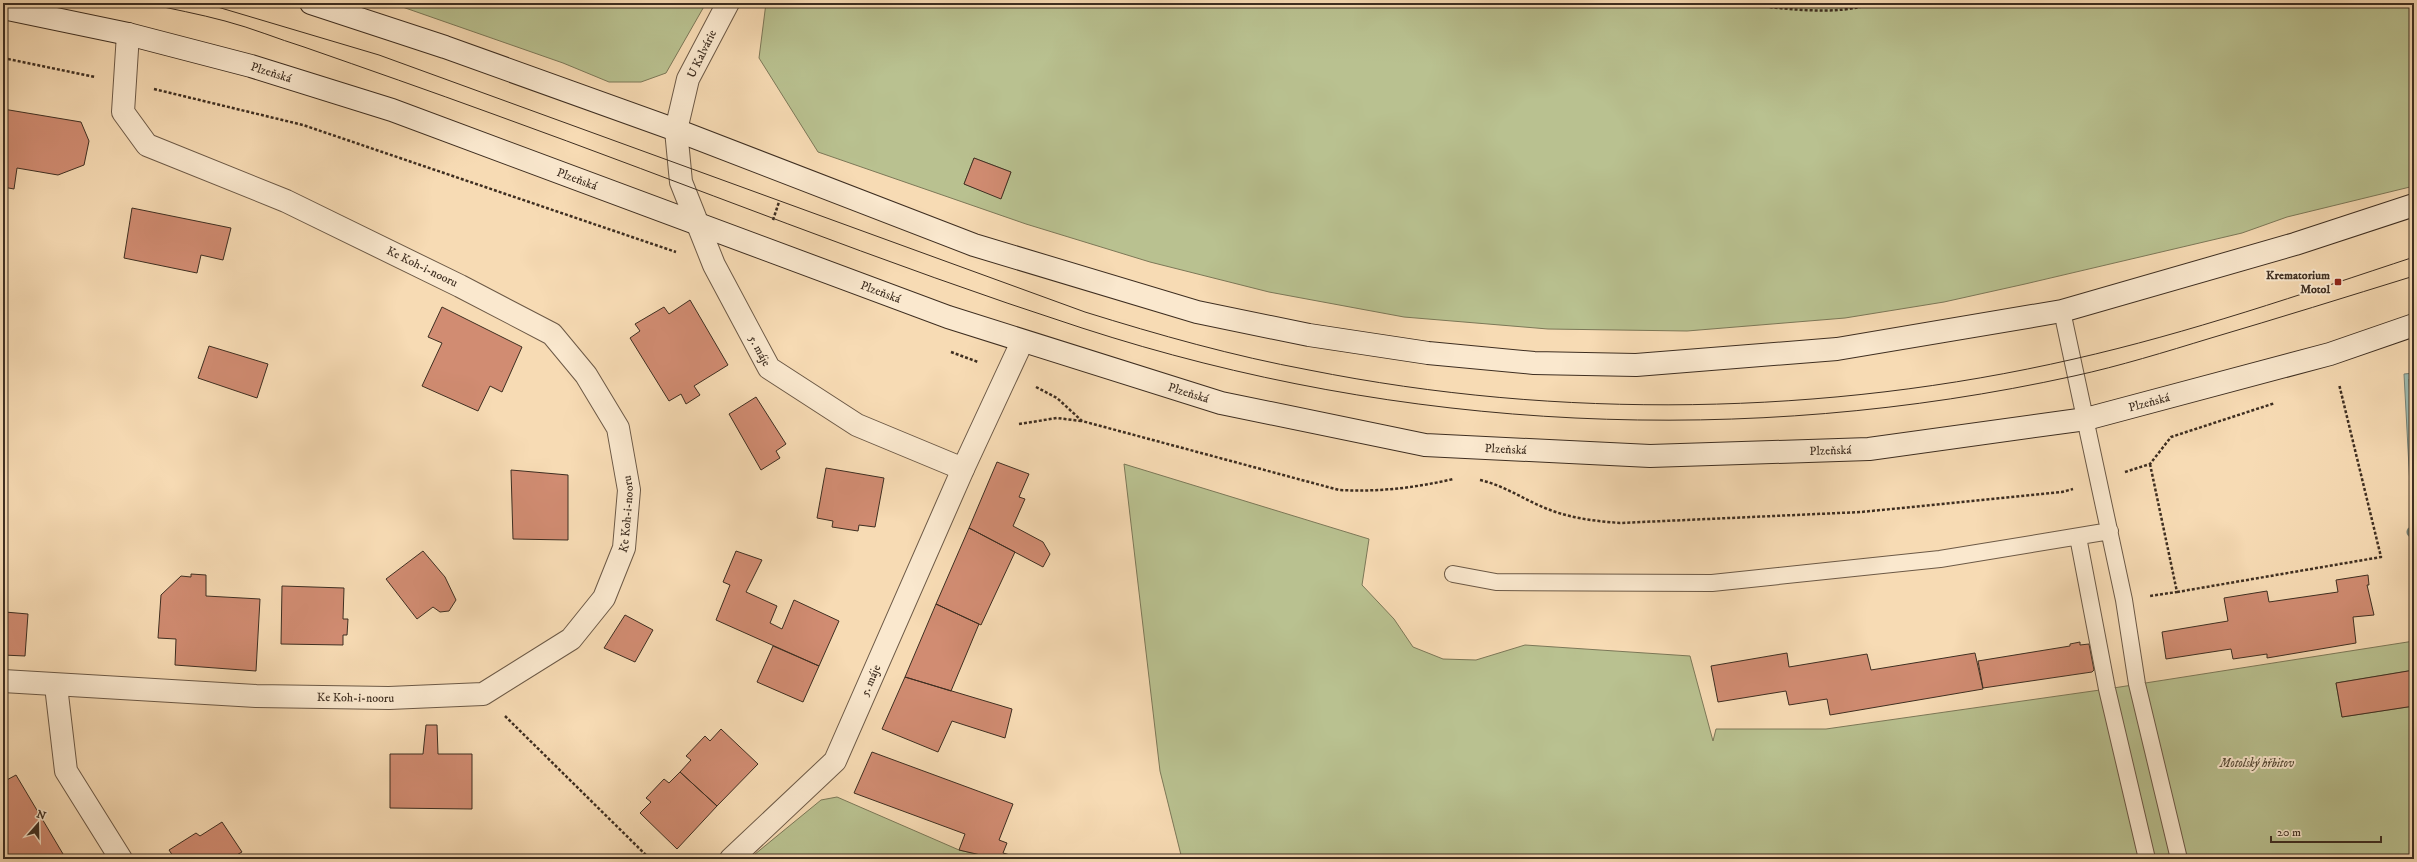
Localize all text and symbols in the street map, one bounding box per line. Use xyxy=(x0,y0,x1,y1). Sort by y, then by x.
street label: U Kalvárie xyxy=(684,27,720,81)
street label: Plzeňská xyxy=(249,59,294,86)
street label: Plzeňská xyxy=(555,165,600,194)
street label: Ke Koh-i-nooru xyxy=(384,243,460,291)
place label: Krematorium Motol xyxy=(2266,268,2330,297)
marker: Krematorium Motol xyxy=(2333,277,2343,287)
street label: Plzeňská xyxy=(858,278,904,307)
street label: 5. máje xyxy=(745,333,774,369)
street label: Plzeňská xyxy=(1166,379,1212,407)
street label: Plzeňská xyxy=(2127,389,2172,415)
street label: Plzeňská xyxy=(1484,440,1528,458)
street label: Plzeňská xyxy=(1809,442,1853,458)
street label: Ke Koh-i-nooru xyxy=(615,474,637,555)
street label: 5. máje xyxy=(857,662,884,698)
street label: Ke Koh-i-nooru xyxy=(317,689,395,706)
park label: Motolský hřbitov xyxy=(2219,756,2295,771)
north arrow xyxy=(18,804,58,844)
text: N xyxy=(34,807,48,824)
scale bar xyxy=(2271,818,2381,844)
text: 20 m xyxy=(2277,825,2301,840)

